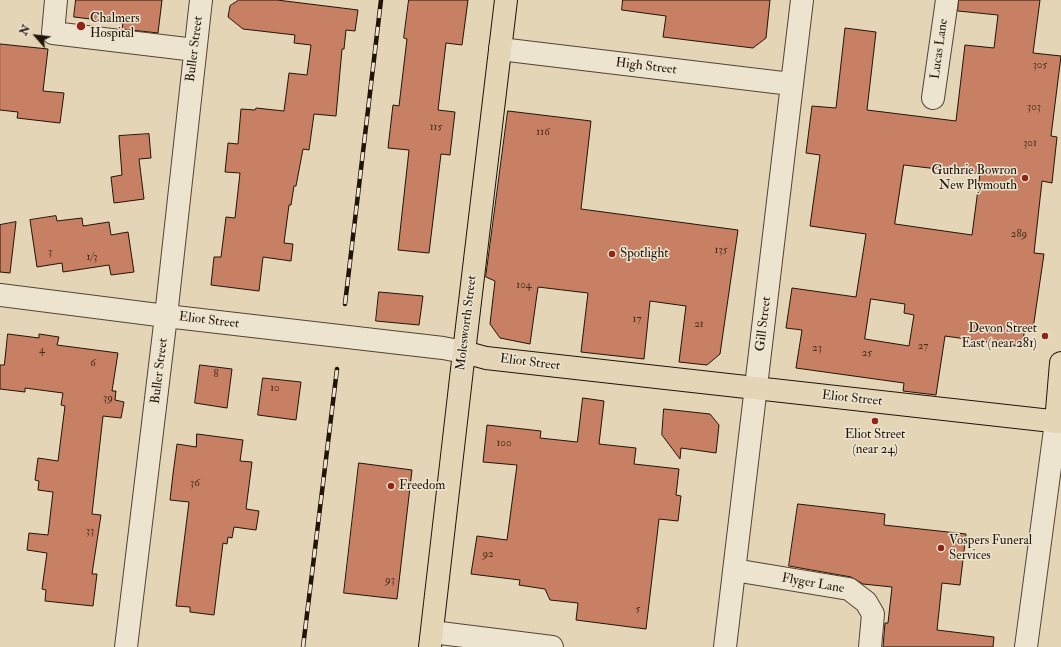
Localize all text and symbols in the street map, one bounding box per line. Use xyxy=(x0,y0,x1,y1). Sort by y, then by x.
place label: Chalmers Hospital xyxy=(90,11,140,42)
street label: Buller Street xyxy=(183,15,207,83)
north arrow xyxy=(16,16,56,56)
street label: Lucas Lane xyxy=(928,18,952,80)
marker: Chalmers Hospital xyxy=(75,20,87,32)
text: N xyxy=(17,23,33,38)
street label: High Street xyxy=(615,56,677,78)
house number: 305 xyxy=(1033,59,1047,73)
house number: 303 xyxy=(1027,101,1041,115)
house number: 115 xyxy=(430,121,442,135)
house number: 116 xyxy=(536,126,550,140)
house number: 301 xyxy=(1023,137,1037,151)
place label: Guthrie Bowron New Plymouth xyxy=(931,163,1017,194)
marker: Guthrie Bowron New Plymouth xyxy=(1020,173,1030,183)
house number: 289 xyxy=(1011,228,1027,242)
house number: 135 xyxy=(715,244,727,258)
house number: 3 xyxy=(48,246,52,260)
place label: Spotlight xyxy=(620,246,668,262)
marker: Spotlight xyxy=(607,249,617,259)
house number: 1/3 xyxy=(86,251,98,265)
street label: Molesworth Street xyxy=(453,274,481,372)
house number: 104 xyxy=(516,279,532,293)
street label: Gill Street xyxy=(753,296,775,352)
street label: Eliot Street xyxy=(178,310,240,332)
house number: 17 xyxy=(633,313,641,327)
house number: 21 xyxy=(694,318,704,332)
place label: Devon Street East (near 281) xyxy=(961,321,1037,352)
marker: Devon Street East (near 281) xyxy=(1040,331,1050,341)
street label: Buller Street xyxy=(148,337,172,405)
house number: 27 xyxy=(918,340,928,354)
house number: 23 xyxy=(812,342,822,356)
house number: 4 xyxy=(39,344,45,358)
house number: 25 xyxy=(862,347,872,361)
street label: Eliot Street xyxy=(499,352,561,374)
house number: 6 xyxy=(90,357,96,371)
house number: 8 xyxy=(213,368,219,382)
house number: 10 xyxy=(270,382,280,396)
street label: Eliot Street xyxy=(821,388,883,410)
house number: 39 xyxy=(103,392,113,406)
marker: Eliot Street (near 24) xyxy=(870,416,880,426)
place label: Eliot Street (near 24) xyxy=(845,427,905,458)
house number: 100 xyxy=(496,437,512,451)
house number: 36 xyxy=(190,477,200,491)
place label: Freedom xyxy=(399,478,445,494)
marker: Freedom xyxy=(386,481,396,491)
house number: 33 xyxy=(86,525,94,539)
place label: Vospers Funeral Services xyxy=(949,533,1032,564)
marker: Vospers Funeral Services xyxy=(936,543,946,553)
house number: 92 xyxy=(482,548,494,562)
street label: Flyger Lane xyxy=(780,571,846,597)
house number: 93 xyxy=(385,574,395,588)
house number: 5 xyxy=(636,603,640,617)

